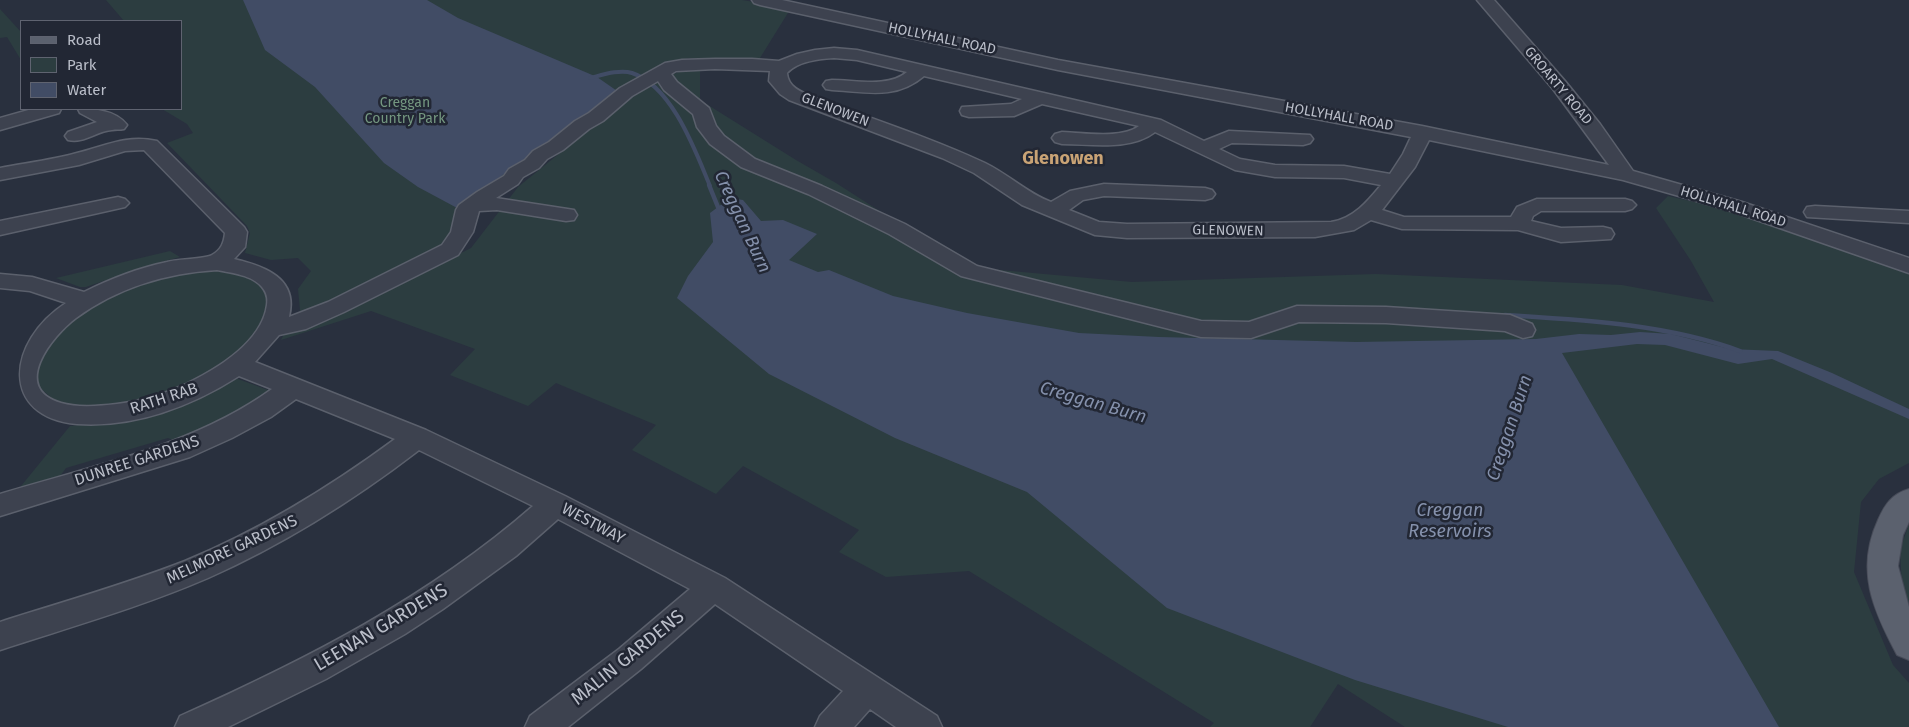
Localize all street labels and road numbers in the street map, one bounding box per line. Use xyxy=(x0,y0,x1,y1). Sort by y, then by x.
street label: HOLLYHALL ROAD xyxy=(887,19,997,59)
street label: GROARTY ROAD xyxy=(1521,44,1595,128)
street label: GLENOWEN xyxy=(799,89,871,131)
street label: HOLLYHALL ROAD xyxy=(1284,99,1394,135)
street label: HOLLYHALL ROAD xyxy=(1678,183,1788,231)
street label: GLENOWEN xyxy=(1192,222,1264,240)
street label: RATH RAB xyxy=(128,379,200,419)
street label: DUNREE GARDENS xyxy=(72,432,202,490)
street label: WESTWAY xyxy=(558,499,628,549)
street label: MELMORE GARDENS xyxy=(164,511,300,589)
street label: LEENAN GARDENS xyxy=(310,579,452,677)
street label: MALIN GARDENS xyxy=(567,605,689,711)

